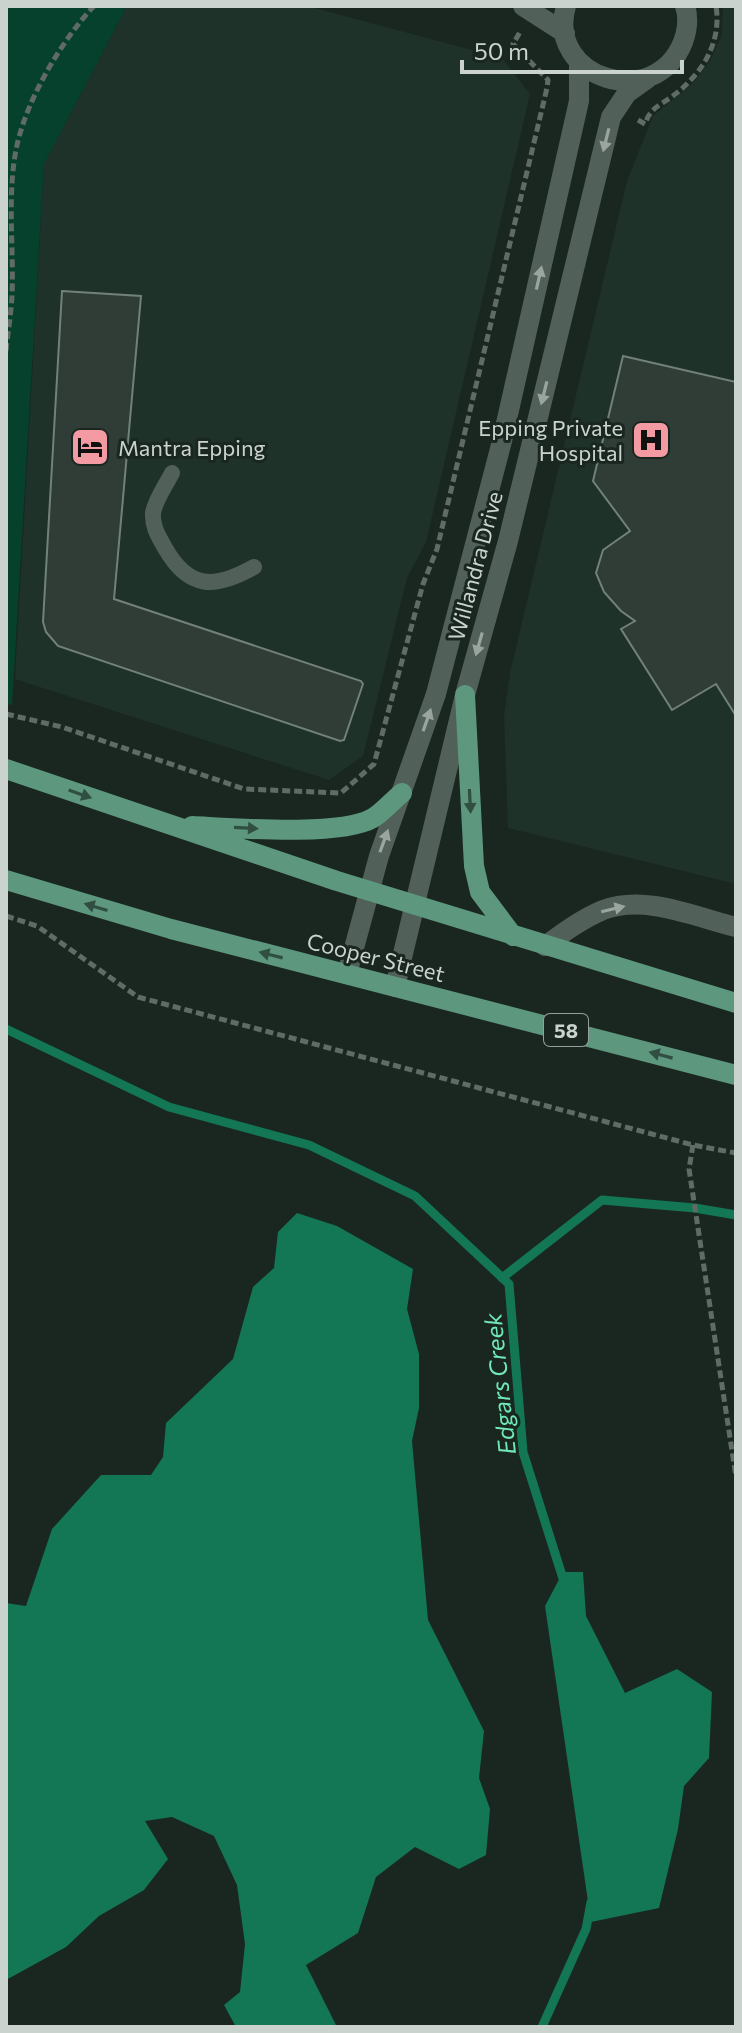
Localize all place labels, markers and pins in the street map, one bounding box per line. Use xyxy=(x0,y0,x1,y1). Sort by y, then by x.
place label: Epping Private Hospital xyxy=(478,414,623,466)
hospital icon: Epping Private Hospital xyxy=(630,419,672,461)
hotel icon: Mantra Epping xyxy=(69,426,111,468)
place label: Mantra Epping xyxy=(118,434,266,461)

